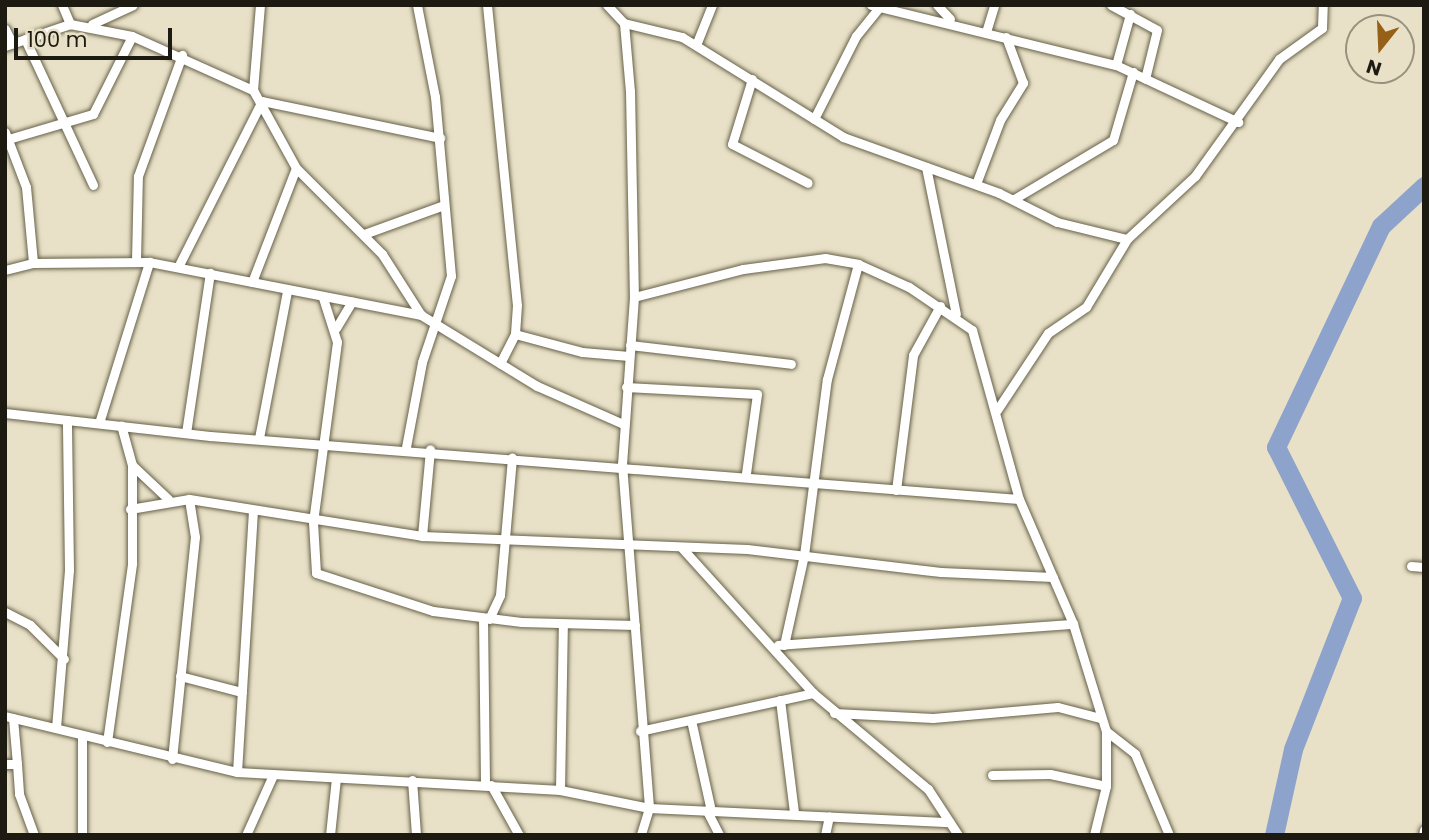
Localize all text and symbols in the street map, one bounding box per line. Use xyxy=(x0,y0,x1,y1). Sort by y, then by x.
scale bar xyxy=(18,14,175,58)
north arrow xyxy=(1345,14,1415,84)
text: 100 m xyxy=(27,25,87,54)
text: N xyxy=(1363,52,1385,83)

